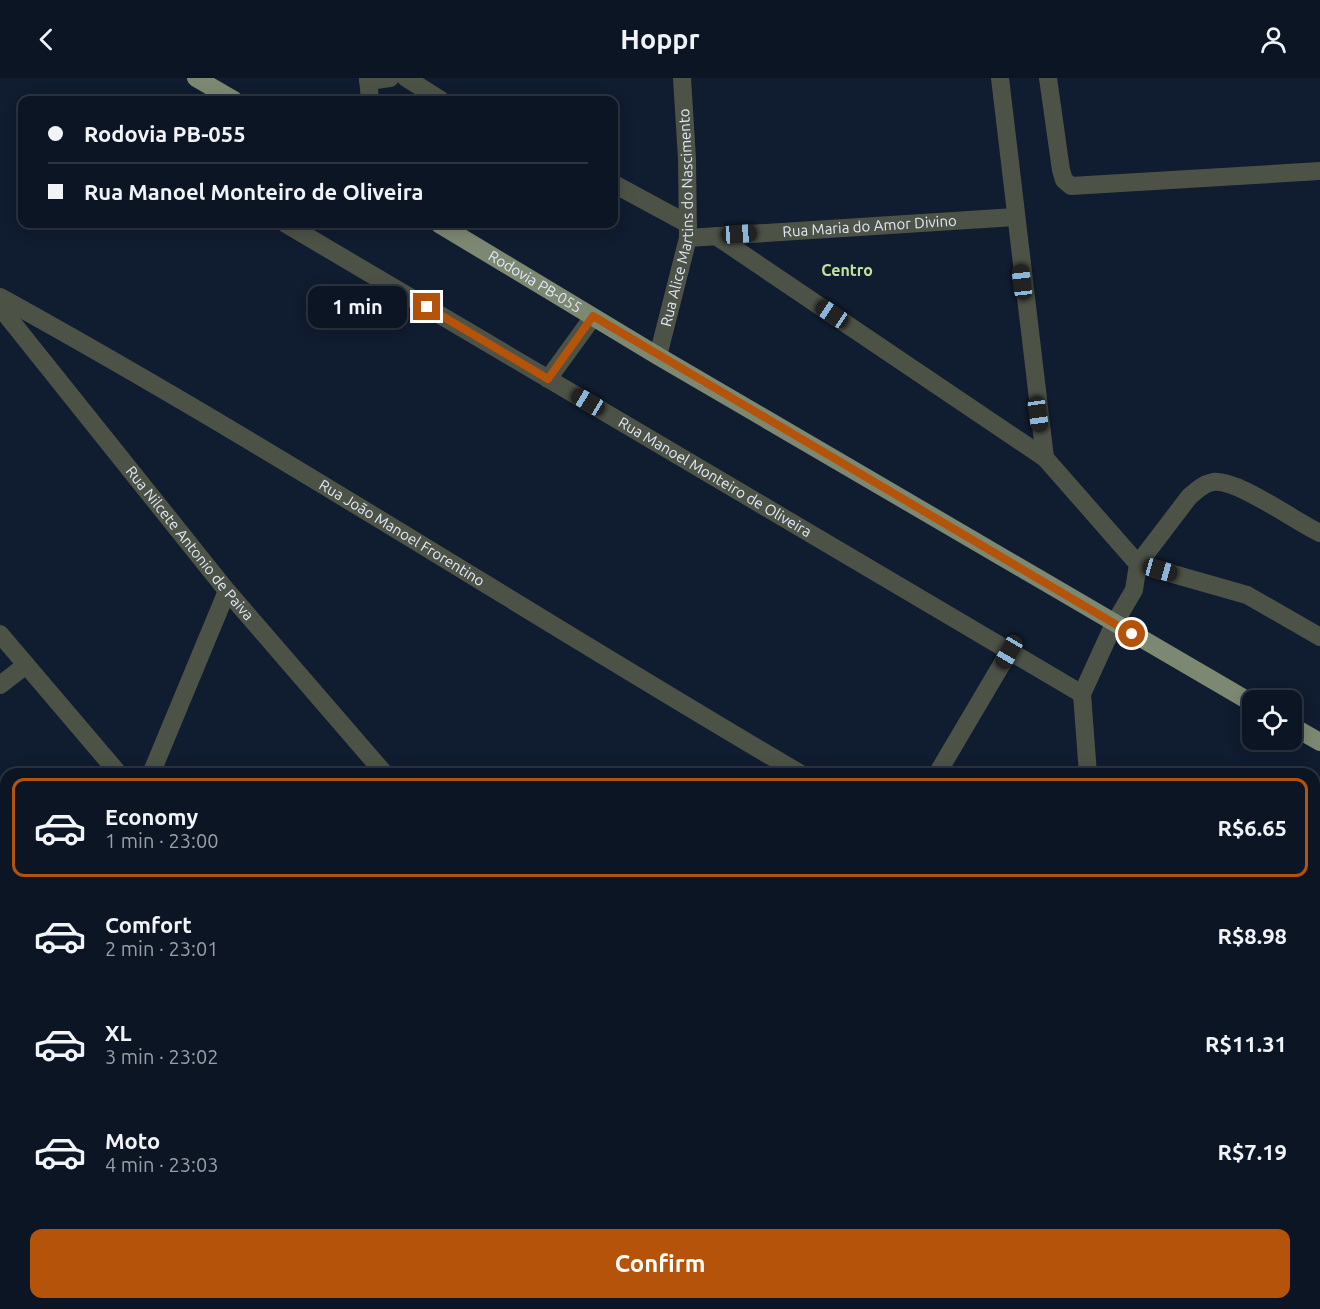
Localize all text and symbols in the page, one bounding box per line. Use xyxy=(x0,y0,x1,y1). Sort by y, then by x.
icon: back xyxy=(30,23,63,56)
icon: person xyxy=(1257,23,1290,56)
text: Hoppr xyxy=(620,24,700,54)
street label: Rua Alice Martins do Nascimento xyxy=(657,108,696,328)
text: Rodovia PB-055 xyxy=(84,121,246,146)
text: Rua Manoel Monteiro de Oliveira xyxy=(84,179,423,204)
street label: Rua Maria do Amor Divino xyxy=(782,212,957,240)
car xyxy=(720,224,758,244)
street label: Rodovia PB-055 xyxy=(485,247,585,316)
district label: Centro xyxy=(821,261,873,279)
car xyxy=(1011,263,1033,301)
callout: 1 min xyxy=(307,286,406,328)
route end xyxy=(413,293,440,320)
text: 1 min xyxy=(332,295,383,318)
car xyxy=(812,296,852,332)
car xyxy=(568,385,608,419)
car xyxy=(1027,395,1049,433)
street label: Rua Manoel Monteiro de Oliveira xyxy=(615,413,815,540)
street label: Rua Nilcete Antonio de Paiva xyxy=(123,463,257,624)
street label: Rua João Manoel Frorentino xyxy=(316,476,488,589)
car xyxy=(1140,556,1180,584)
route start xyxy=(1118,620,1145,647)
car xyxy=(992,632,1026,672)
map controls xyxy=(1242,690,1302,750)
button: locate xyxy=(1242,690,1302,750)
icon: car xyxy=(33,801,87,855)
text: Economy xyxy=(105,804,198,829)
text: R$6.65 xyxy=(1218,815,1287,840)
text: 1 min · 23:00 xyxy=(105,829,219,852)
icon: car xyxy=(33,909,87,963)
text: Comfort xyxy=(105,912,192,937)
text: R$8.98 xyxy=(1218,923,1287,948)
text: 2 min · 23:01 xyxy=(105,937,219,960)
icon: car xyxy=(33,1017,87,1071)
text: XL xyxy=(105,1020,132,1045)
text: R$11.31 xyxy=(1205,1031,1287,1056)
text: 3 min · 23:02 xyxy=(105,1045,219,1068)
icon: car xyxy=(33,1125,87,1179)
text: Moto xyxy=(105,1128,160,1153)
text: R$7.19 xyxy=(1218,1139,1287,1164)
text: 4 min · 23:03 xyxy=(105,1153,219,1176)
button: Confirm xyxy=(30,1229,1290,1298)

